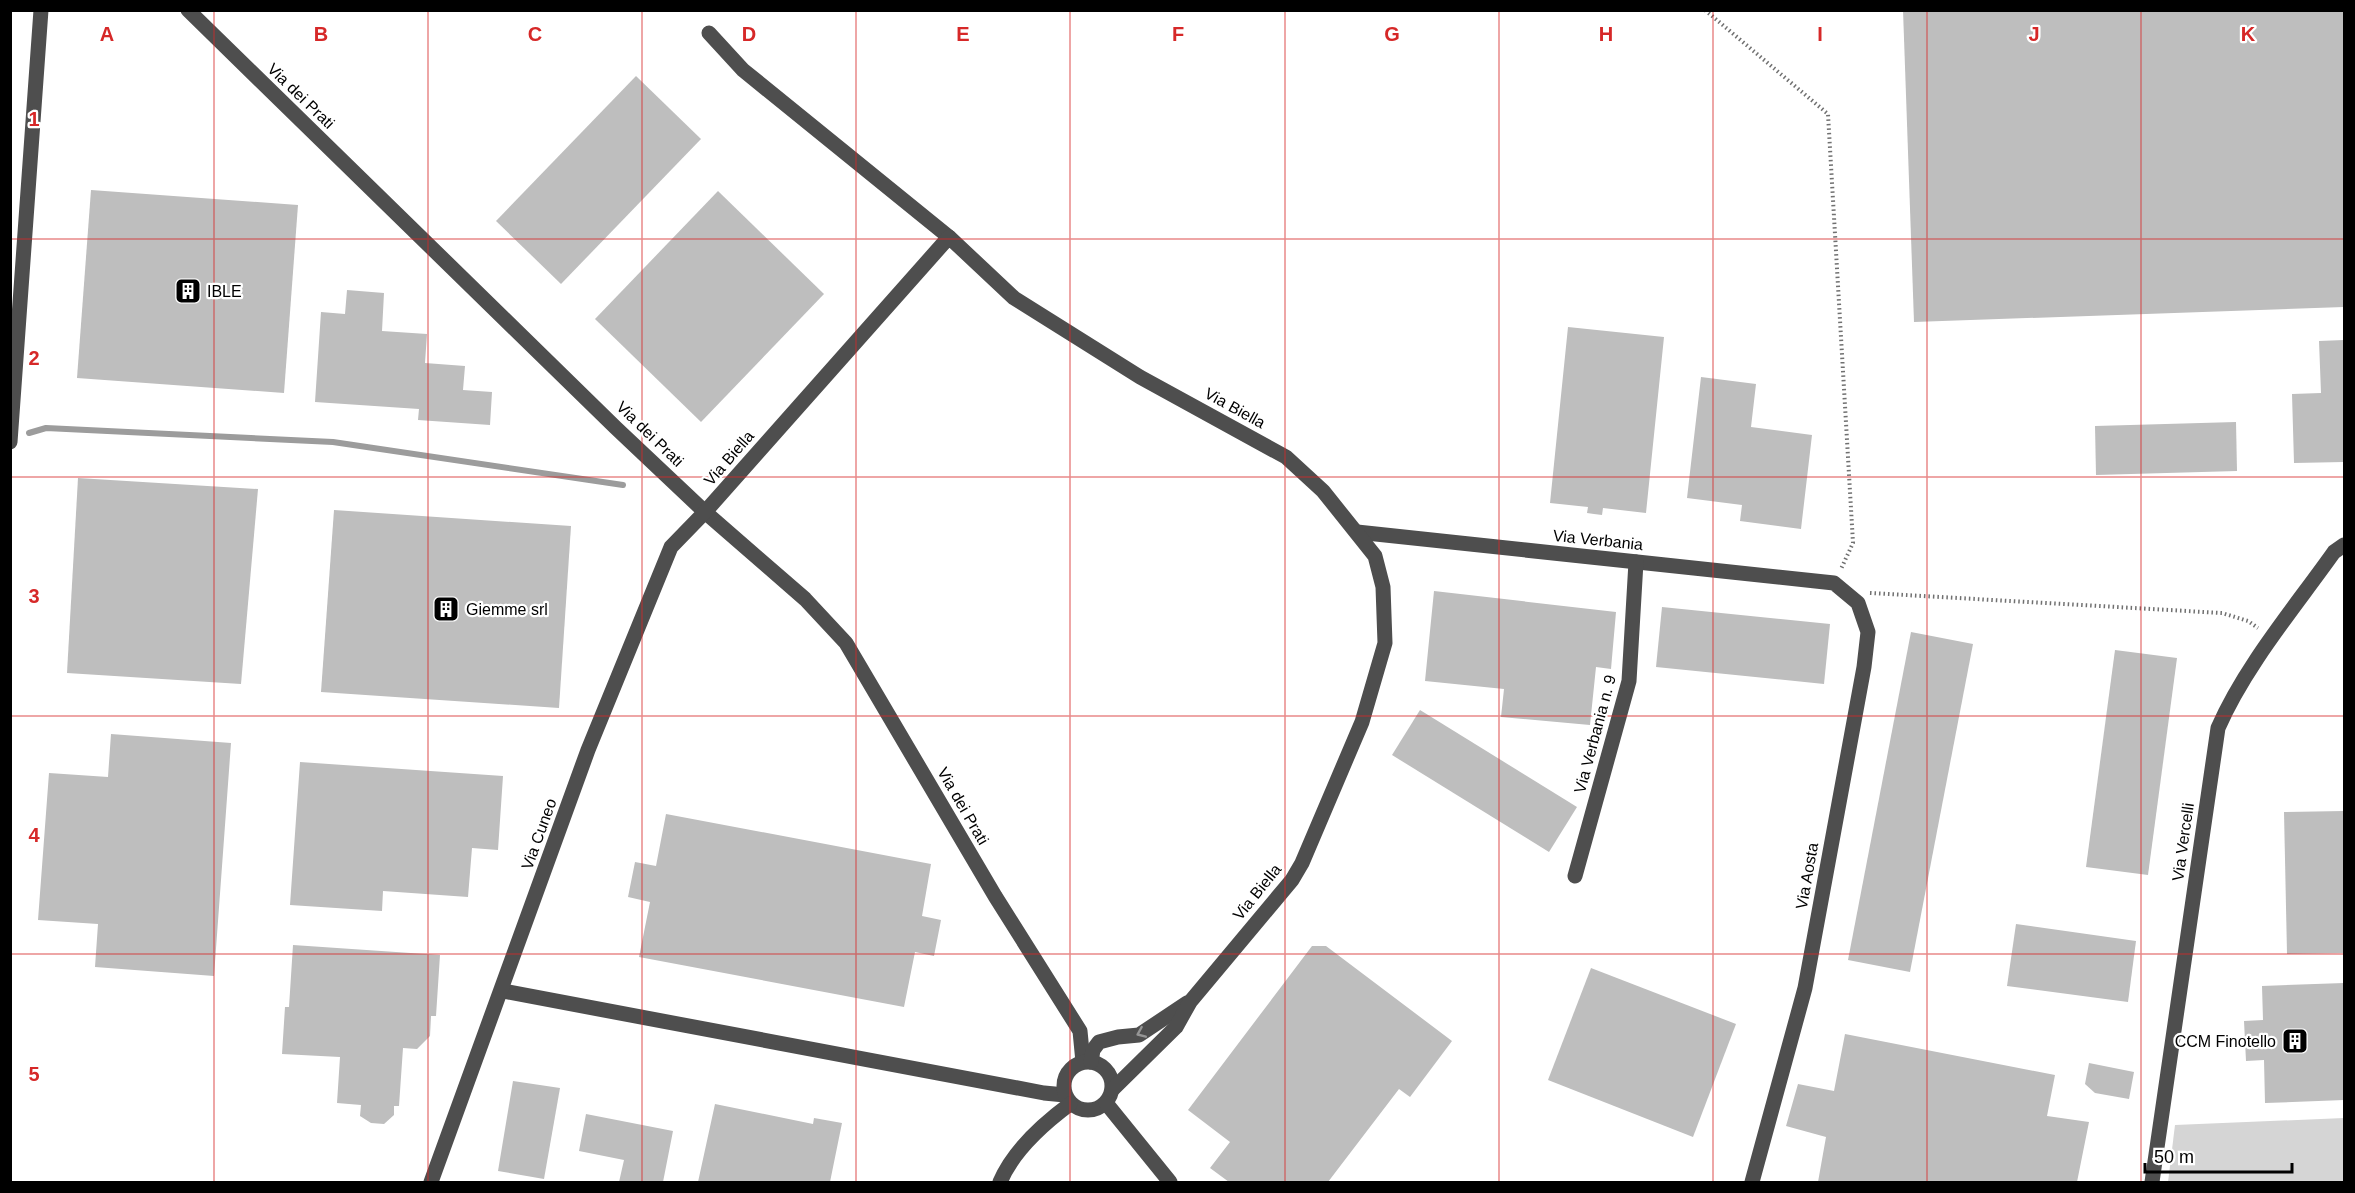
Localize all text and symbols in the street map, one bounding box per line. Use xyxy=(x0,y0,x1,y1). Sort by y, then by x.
text: A xyxy=(100,23,114,45)
text: B xyxy=(314,23,328,45)
text: C xyxy=(528,23,542,45)
text: D xyxy=(742,23,756,45)
text: E xyxy=(956,23,970,45)
text: F xyxy=(1172,23,1184,45)
text: G xyxy=(1384,23,1400,45)
text: H xyxy=(1599,23,1613,45)
text: I xyxy=(1817,23,1823,45)
text: J xyxy=(2028,23,2040,45)
text: K xyxy=(2241,23,2256,45)
street label: Via dei Prati xyxy=(264,60,338,132)
text: 1 xyxy=(28,108,40,130)
building icon: IBLE xyxy=(173,276,203,306)
place label: IBLE xyxy=(207,283,242,300)
text: 2 xyxy=(28,347,40,369)
street label: Via Biella xyxy=(1202,384,1268,432)
street label: Via dei Prati xyxy=(613,398,687,470)
street label: Via Biella xyxy=(701,427,757,489)
street label: Via Verbania xyxy=(1552,527,1644,553)
text: 3 xyxy=(28,585,40,607)
building icon: Giemme srl xyxy=(431,594,461,624)
place label: Giemme srl xyxy=(466,601,548,618)
street label: Via Verbania n. 9 xyxy=(1571,673,1619,795)
street label: Via dei Prati xyxy=(934,765,992,847)
street label: Via Cuneo xyxy=(518,796,560,872)
street label: Via Vercelli xyxy=(2169,802,2197,882)
text: 4 xyxy=(28,824,40,846)
street label: Via Aosta xyxy=(1793,841,1821,911)
street label: Via Biella xyxy=(1229,861,1285,923)
one-way arrow xyxy=(1136,1026,1147,1038)
building icon: CCM Finotello xyxy=(2280,1026,2310,1056)
place label: CCM Finotello xyxy=(2175,1033,2276,1050)
text: 5 xyxy=(28,1063,40,1085)
scale bar xyxy=(2145,1136,2292,1174)
text: 50 m xyxy=(2154,1147,2194,1167)

